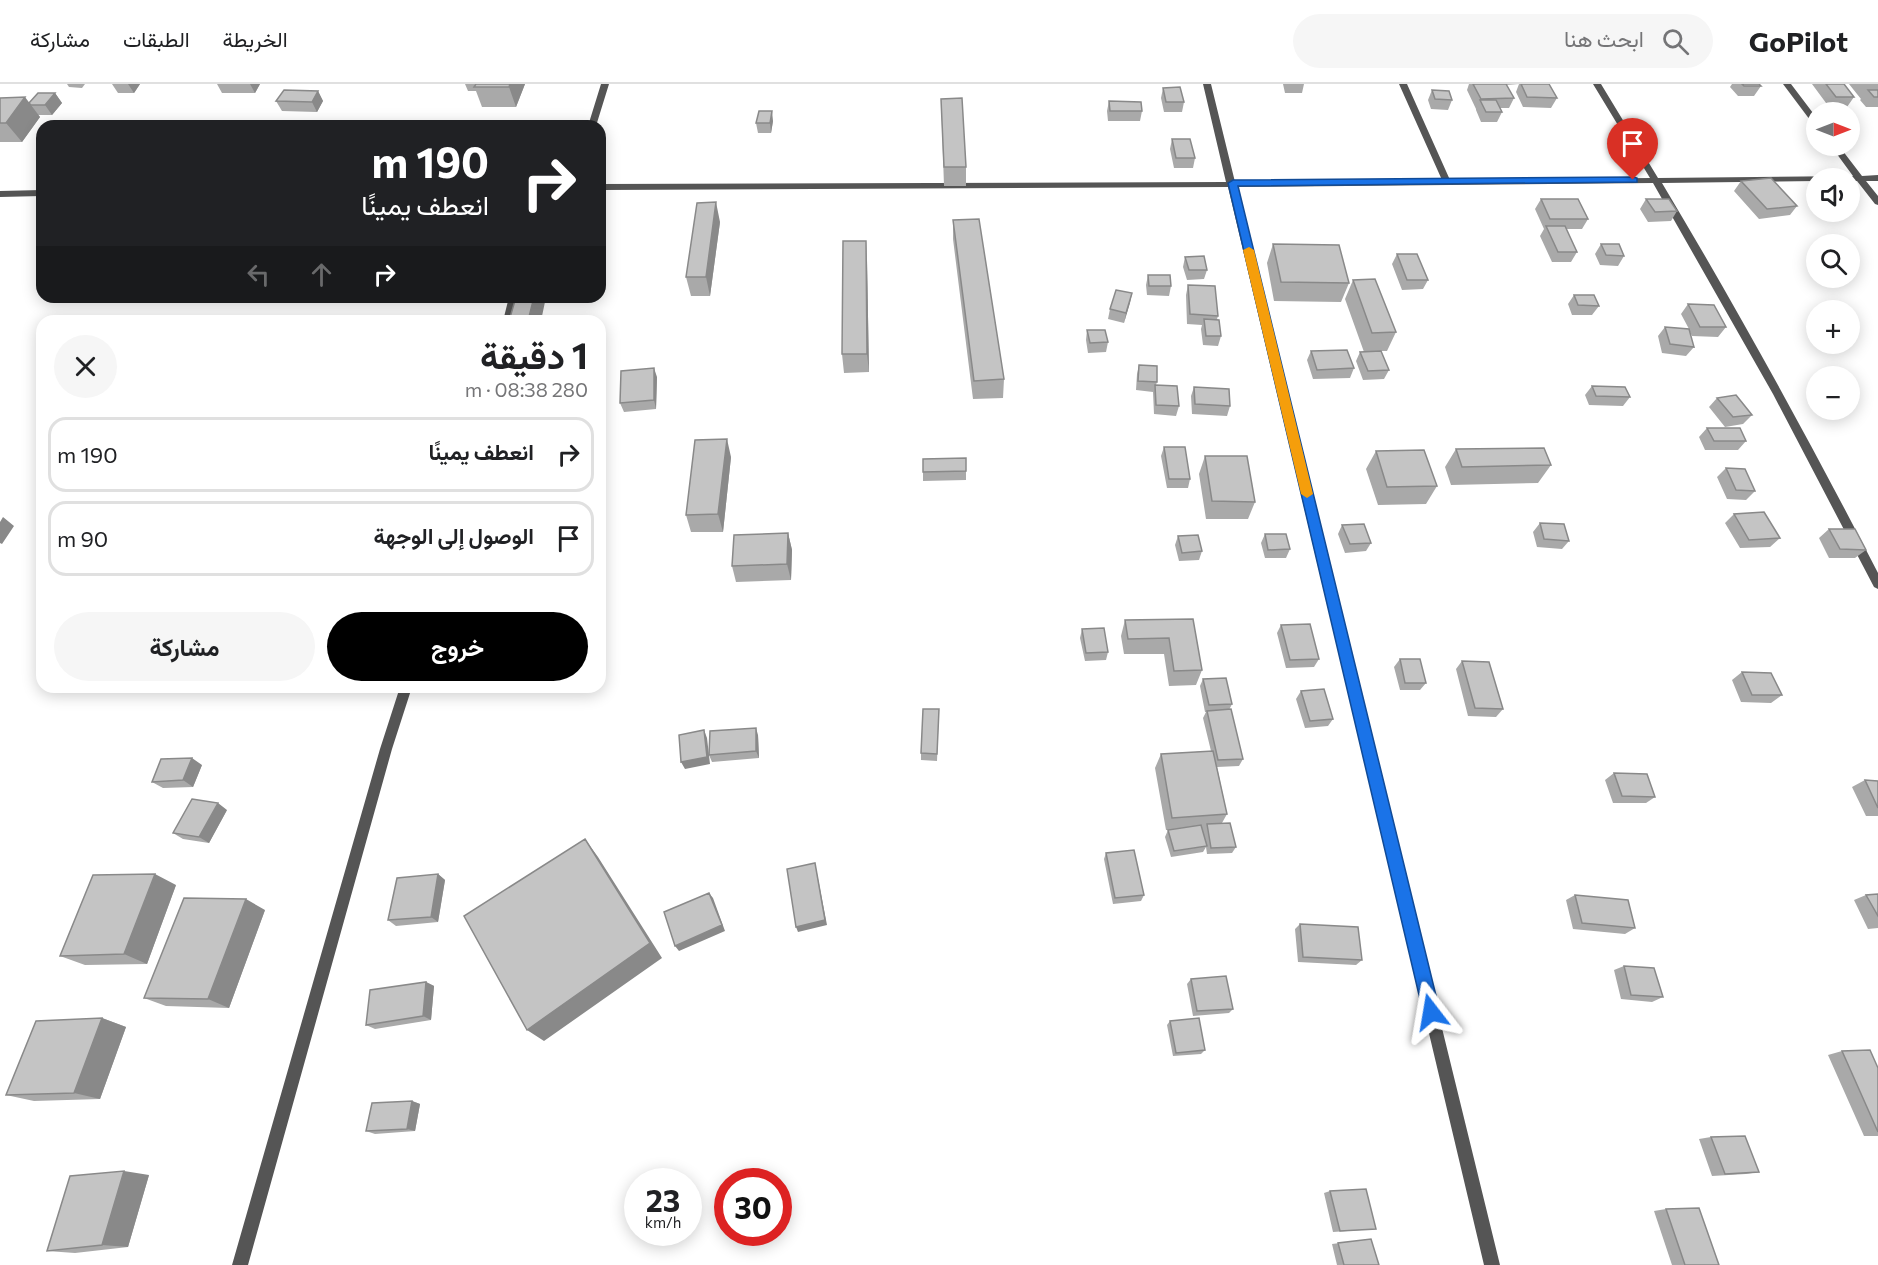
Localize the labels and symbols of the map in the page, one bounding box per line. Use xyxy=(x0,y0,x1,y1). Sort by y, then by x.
north arrow xyxy=(1806,102,1860,156)
pin xyxy=(1607,118,1658,180)
position arrow xyxy=(1399,980,1463,1044)
speed limit sign: 30 xyxy=(714,1168,792,1246)

